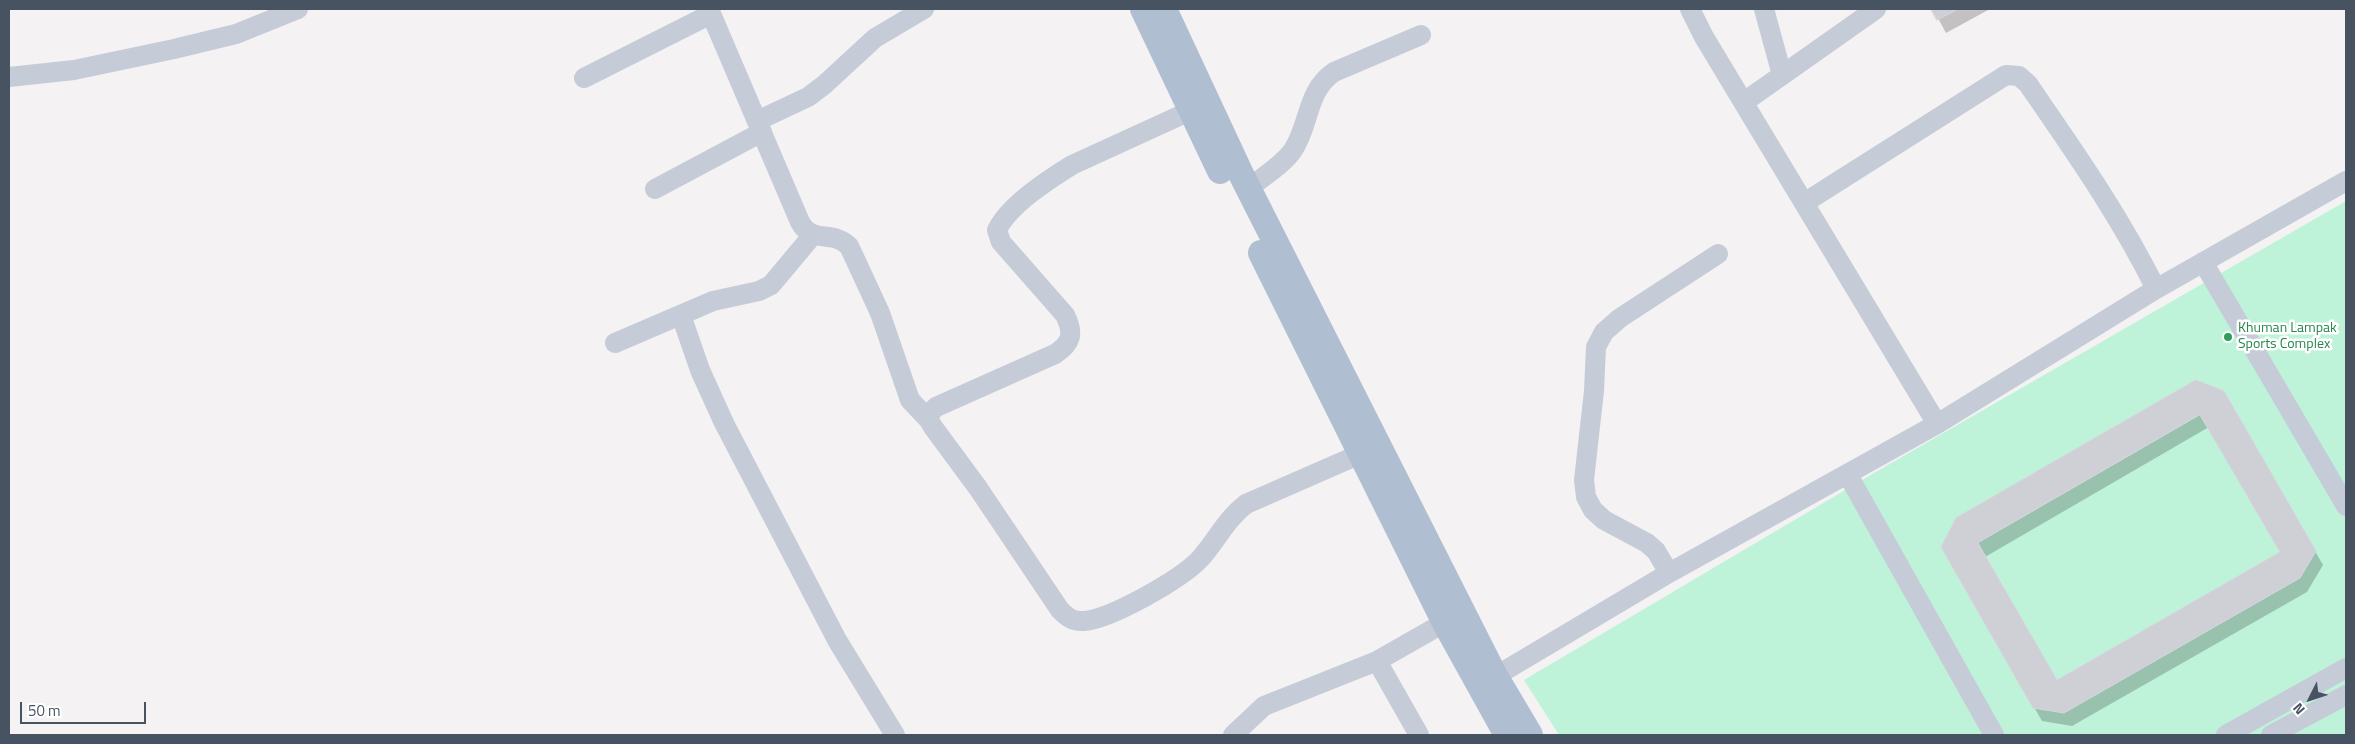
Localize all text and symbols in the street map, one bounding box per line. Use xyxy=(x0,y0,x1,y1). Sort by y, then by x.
place label: Khuman Lampak Sports Complex xyxy=(2238,321,2337,354)
marker: Khuman Lampak Sports Complex xyxy=(2222,331,2234,343)
north arrow xyxy=(2285,674,2335,724)
scale bar xyxy=(22,692,149,724)
text: 50 m xyxy=(28,699,61,722)
text: N xyxy=(2287,699,2309,720)

